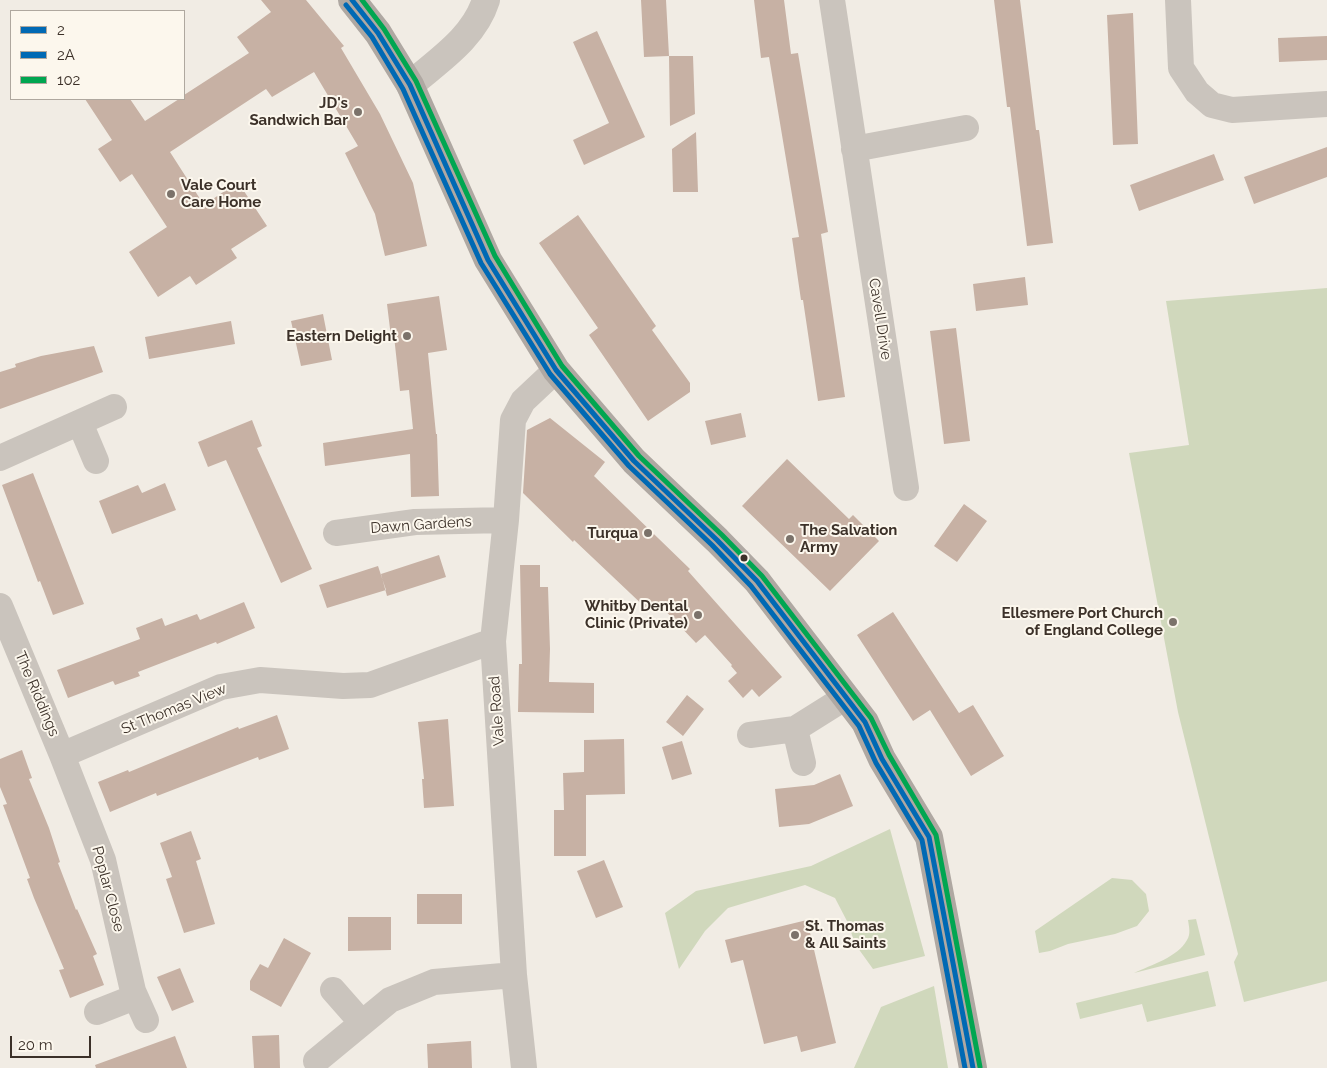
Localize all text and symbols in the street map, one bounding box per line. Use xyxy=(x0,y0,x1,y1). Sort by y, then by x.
legend xyxy=(10,10,185,100)
text: 2 xyxy=(57,21,65,39)
text: 2A xyxy=(57,46,75,64)
text: 102 xyxy=(57,71,80,89)
place label: JD's Sandwich Bar xyxy=(249,94,348,129)
marker: JD's Sandwich Bar xyxy=(352,106,364,118)
place label: Vale Court Care Home xyxy=(181,176,261,211)
marker: Vale Court Care Home xyxy=(165,188,177,200)
street label: Cavell Drive xyxy=(865,277,895,361)
place label: Eastern Delight xyxy=(286,327,397,345)
marker: Eastern Delight xyxy=(401,330,413,342)
street label: Dawn Gardens xyxy=(370,512,472,538)
place label: The Salvation Army xyxy=(800,521,897,556)
place label: Turqua xyxy=(587,524,638,542)
marker: Turqua xyxy=(642,527,654,539)
marker: The Salvation Army xyxy=(784,533,796,545)
unlabelled marker xyxy=(739,553,749,563)
place label: Whitby Dental Clinic (Private) xyxy=(585,597,688,632)
place label: Ellesmere Port Church of England College xyxy=(1002,604,1163,639)
marker: Whitby Dental Clinic (Private) xyxy=(692,609,704,621)
marker: Ellesmere Port Church of England College xyxy=(1167,616,1179,628)
street label: The Riddings xyxy=(11,649,63,739)
street label: Vale Road xyxy=(486,675,508,747)
street label: St Thomas View xyxy=(119,680,229,738)
street label: Poplar Close xyxy=(88,844,128,934)
place label: St. Thomas & All Saints xyxy=(805,917,886,952)
marker: St. Thomas & All Saints xyxy=(789,929,801,941)
scale bar xyxy=(12,1026,94,1058)
text: 20 m xyxy=(18,1036,53,1054)

